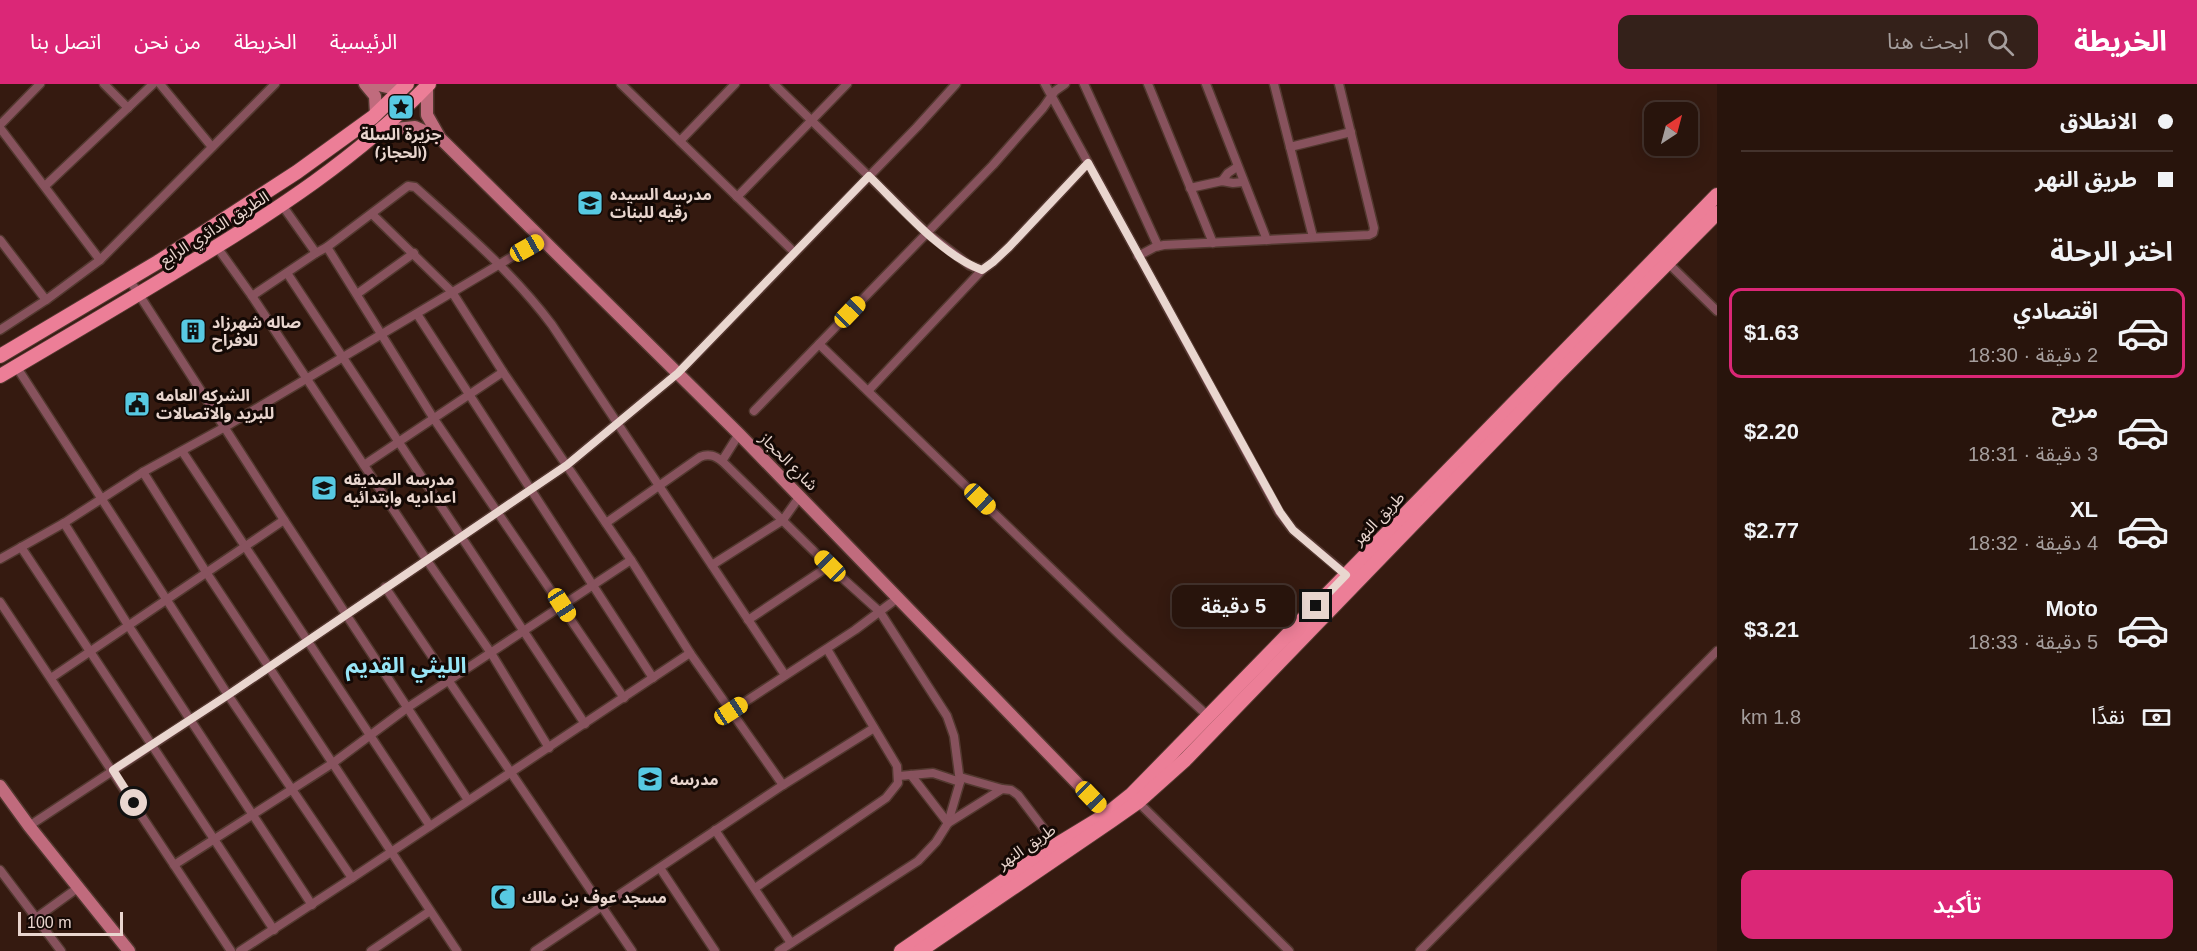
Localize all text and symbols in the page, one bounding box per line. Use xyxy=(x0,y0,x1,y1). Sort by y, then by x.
search box xyxy=(1618,15,2038,69)
icon: search xyxy=(1984,26,2017,59)
text: الخريطة xyxy=(2074,26,2167,57)
text: ابحث هنا xyxy=(1887,29,1969,54)
text: اتصل بنا xyxy=(30,30,101,53)
text: من نحن xyxy=(134,30,201,53)
text: الخريطة xyxy=(234,30,297,53)
text: الرئيسية xyxy=(330,30,397,53)
place icon: جزيرة السلة (الحجاز) xyxy=(386,92,416,122)
north arrow xyxy=(1644,102,1698,156)
map controls xyxy=(1644,102,1698,156)
text: الانطلاق xyxy=(2060,109,2137,134)
place label: جزيرة السلة (الحجاز) xyxy=(361,126,441,162)
text: طريق النهر xyxy=(2035,167,2137,192)
place label: مدرسه السيده رقيه للبنات xyxy=(610,186,712,222)
street label: الطريق الدائري الرابع xyxy=(157,188,274,272)
school or university icon: مدرسه السيده رقيه للبنات xyxy=(575,188,605,218)
car xyxy=(507,231,547,265)
text: اختر الرحلة xyxy=(2050,237,2173,267)
car xyxy=(831,293,869,331)
text: اقتصادي xyxy=(2013,299,2098,324)
icon: car xyxy=(2116,306,2170,360)
place label: صاله شهرزاد للافراح xyxy=(212,314,301,352)
building icon: صاله شهرزاد للافراح xyxy=(178,316,208,346)
text: $1.63 xyxy=(1744,320,1799,345)
text: 2 دقيقة · 18:30 xyxy=(1968,344,2098,366)
place label: الشركه العامه للبريد والاتصالات xyxy=(156,387,274,423)
public building icon: الشركه العامه للبريد والاتصالات xyxy=(122,389,152,419)
text: مريح xyxy=(2052,398,2098,423)
icon: car xyxy=(2116,405,2170,459)
text: $2.20 xyxy=(1744,419,1799,444)
street label: شارع الحجاز xyxy=(753,428,821,497)
text: 3 دقيقة · 18:31 xyxy=(1968,443,2098,465)
place label: مدرسه الصديقه اعداديه وابتدائيه xyxy=(344,471,456,507)
school or university icon: مدرسه الصديقه اعداديه وابتدائيه xyxy=(309,473,339,503)
car xyxy=(961,480,999,518)
street label: طريق النهر xyxy=(1348,488,1409,550)
text: XL xyxy=(2070,497,2098,522)
icon: car xyxy=(2116,504,2170,558)
text: $2.77 xyxy=(1744,518,1799,543)
text: 4 دقيقة · 18:32 xyxy=(1968,532,2098,554)
car xyxy=(811,547,849,585)
car xyxy=(545,585,579,625)
callout: 5 دقيقة xyxy=(1172,585,1295,627)
route end xyxy=(1302,592,1329,619)
text: 5 دقيقة xyxy=(1201,595,1266,617)
text: Moto xyxy=(2045,596,2098,621)
icon: car xyxy=(2116,603,2170,657)
text: $3.21 xyxy=(1744,617,1799,642)
text: 5 دقيقة · 18:33 xyxy=(1968,631,2098,653)
district label: الليثي القديم xyxy=(346,653,467,683)
car xyxy=(711,694,751,728)
icon: cash xyxy=(2140,701,2173,734)
text: نقدًا xyxy=(2091,704,2125,729)
text: 1.8 km xyxy=(1741,706,1801,728)
school or university icon: مدرسه xyxy=(635,764,665,794)
place label: مدرسه xyxy=(670,771,719,789)
car xyxy=(1072,778,1110,816)
route start xyxy=(120,789,147,816)
street label: طريق النهر xyxy=(993,821,1060,874)
button: تأكيد xyxy=(1741,870,2173,939)
mosque icon: مسجد عوف بن مالك xyxy=(488,882,518,912)
place label: مسجد عوف بن مالك xyxy=(522,889,667,907)
scale bar xyxy=(18,909,123,936)
text: 100 m xyxy=(27,914,71,931)

